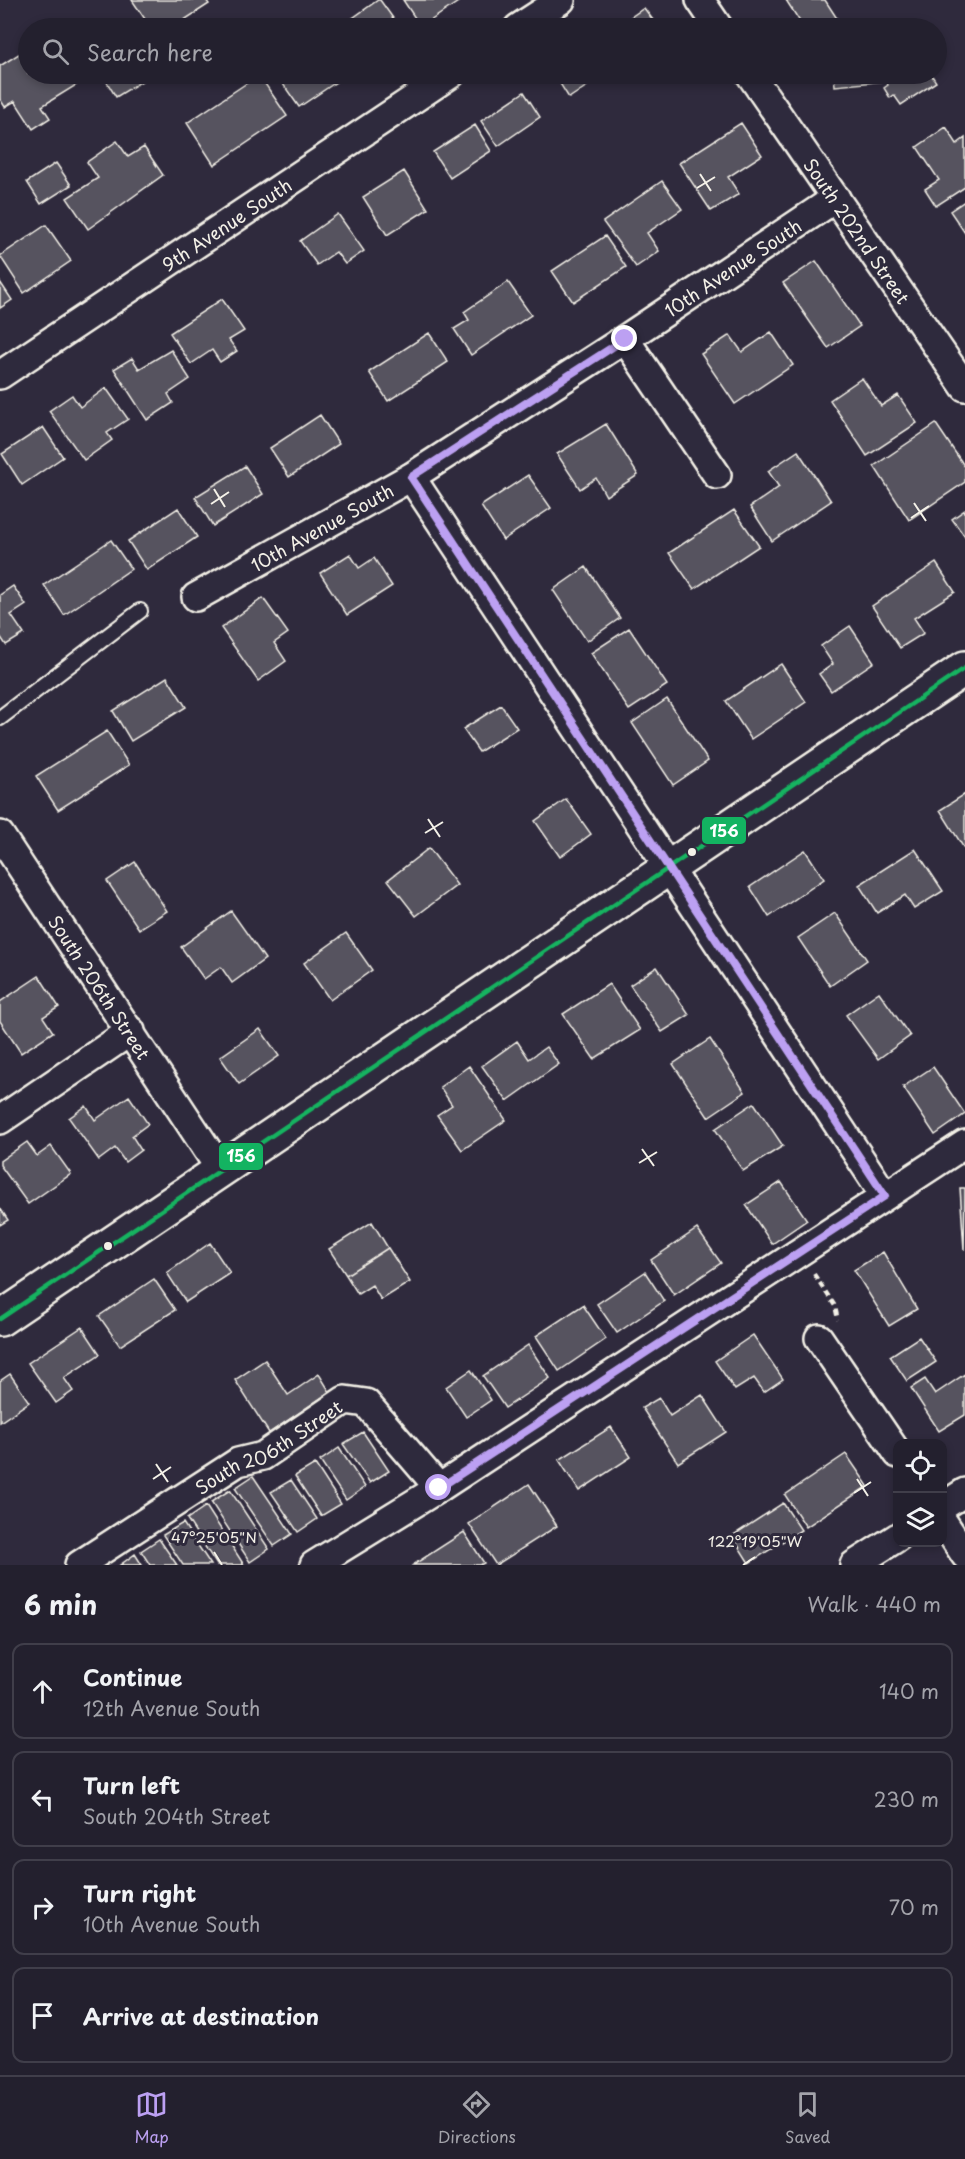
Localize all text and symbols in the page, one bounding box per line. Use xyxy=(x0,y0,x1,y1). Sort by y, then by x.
search box xyxy=(18,18,947,84)
icon: search xyxy=(39,35,72,68)
text: Search here xyxy=(87,35,213,68)
street label: South 202nd Street xyxy=(798,152,917,309)
street label: 9th Avenue South xyxy=(156,171,296,277)
street label: 10th Avenue South xyxy=(658,212,806,323)
route end xyxy=(611,325,637,351)
street label: 10th Avenue South xyxy=(245,476,398,578)
line badge: 156 xyxy=(701,816,747,845)
text: 156 xyxy=(709,818,739,842)
unlabelled marker xyxy=(686,846,698,858)
street label: South 206th Street xyxy=(43,909,158,1065)
line badge: 156 xyxy=(218,1142,264,1171)
text: 156 xyxy=(226,1143,256,1167)
unlabelled marker xyxy=(102,1240,114,1252)
street label: South 206th Street xyxy=(189,1393,347,1500)
map controls xyxy=(893,1439,947,1547)
button: locate xyxy=(893,1439,947,1493)
route start xyxy=(425,1474,451,1500)
button: layers xyxy=(893,1493,947,1547)
text: 47°25'05"N xyxy=(171,1525,257,1548)
text: 122°19'05"W xyxy=(708,1529,803,1552)
text: 6 min xyxy=(24,1585,97,1624)
text: Walk · 440 m xyxy=(808,1589,941,1619)
text: Continue xyxy=(83,1660,182,1693)
icon: ahead xyxy=(26,1675,59,1708)
text: 140 m xyxy=(879,1676,939,1706)
text: 12th Avenue South xyxy=(83,1693,260,1723)
text: Turn left xyxy=(83,1768,180,1801)
icon: left xyxy=(26,1783,59,1816)
text: 230 m xyxy=(874,1784,939,1814)
text: South 204th Street xyxy=(83,1801,270,1831)
text: Turn right xyxy=(83,1876,196,1909)
icon: right xyxy=(26,1891,59,1924)
text: 70 m xyxy=(889,1892,939,1922)
text: 10th Avenue South xyxy=(83,1909,260,1939)
icon: arrive xyxy=(26,1999,59,2032)
text: Arrive at destination xyxy=(83,1999,319,2032)
tab: Map xyxy=(135,2088,169,2148)
tab: Directions xyxy=(438,2088,516,2148)
tab: Saved xyxy=(785,2088,830,2148)

